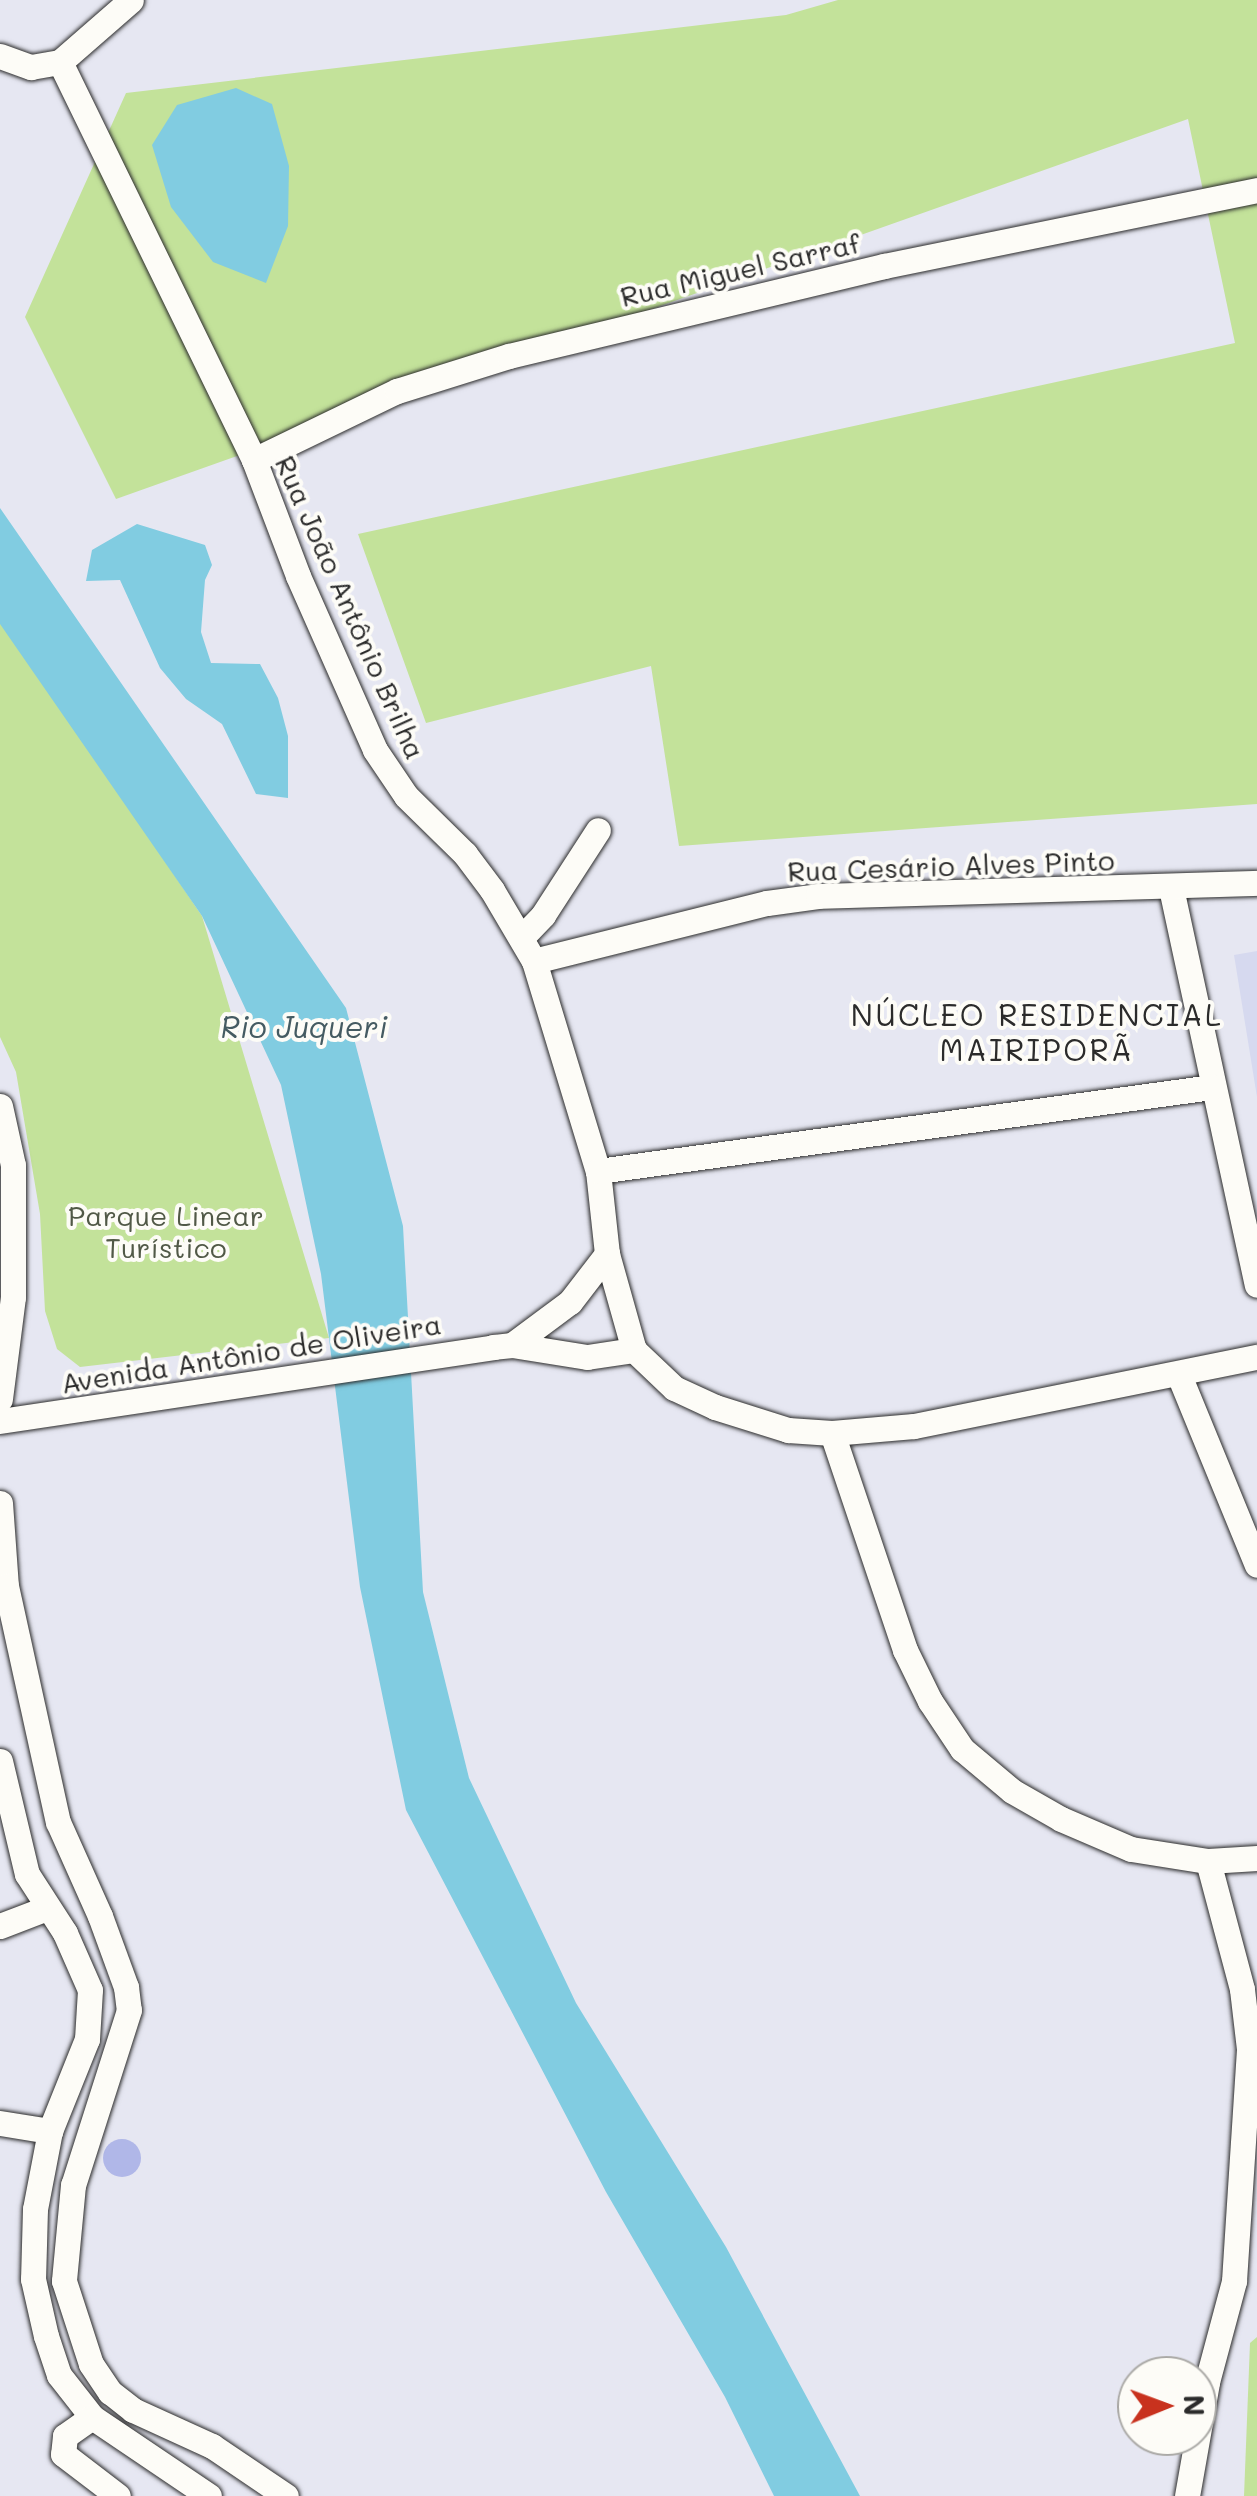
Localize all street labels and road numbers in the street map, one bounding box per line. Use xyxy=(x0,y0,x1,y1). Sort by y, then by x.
street label: Rua Miguel Sarraf xyxy=(617,225,863,313)
street label: Rua João Antônio Brilha xyxy=(269,450,433,764)
street label: Rua Cesário Alves Pinto xyxy=(787,842,1115,888)
street label: Avenida Antônio de Oliveira xyxy=(59,1306,443,1400)

